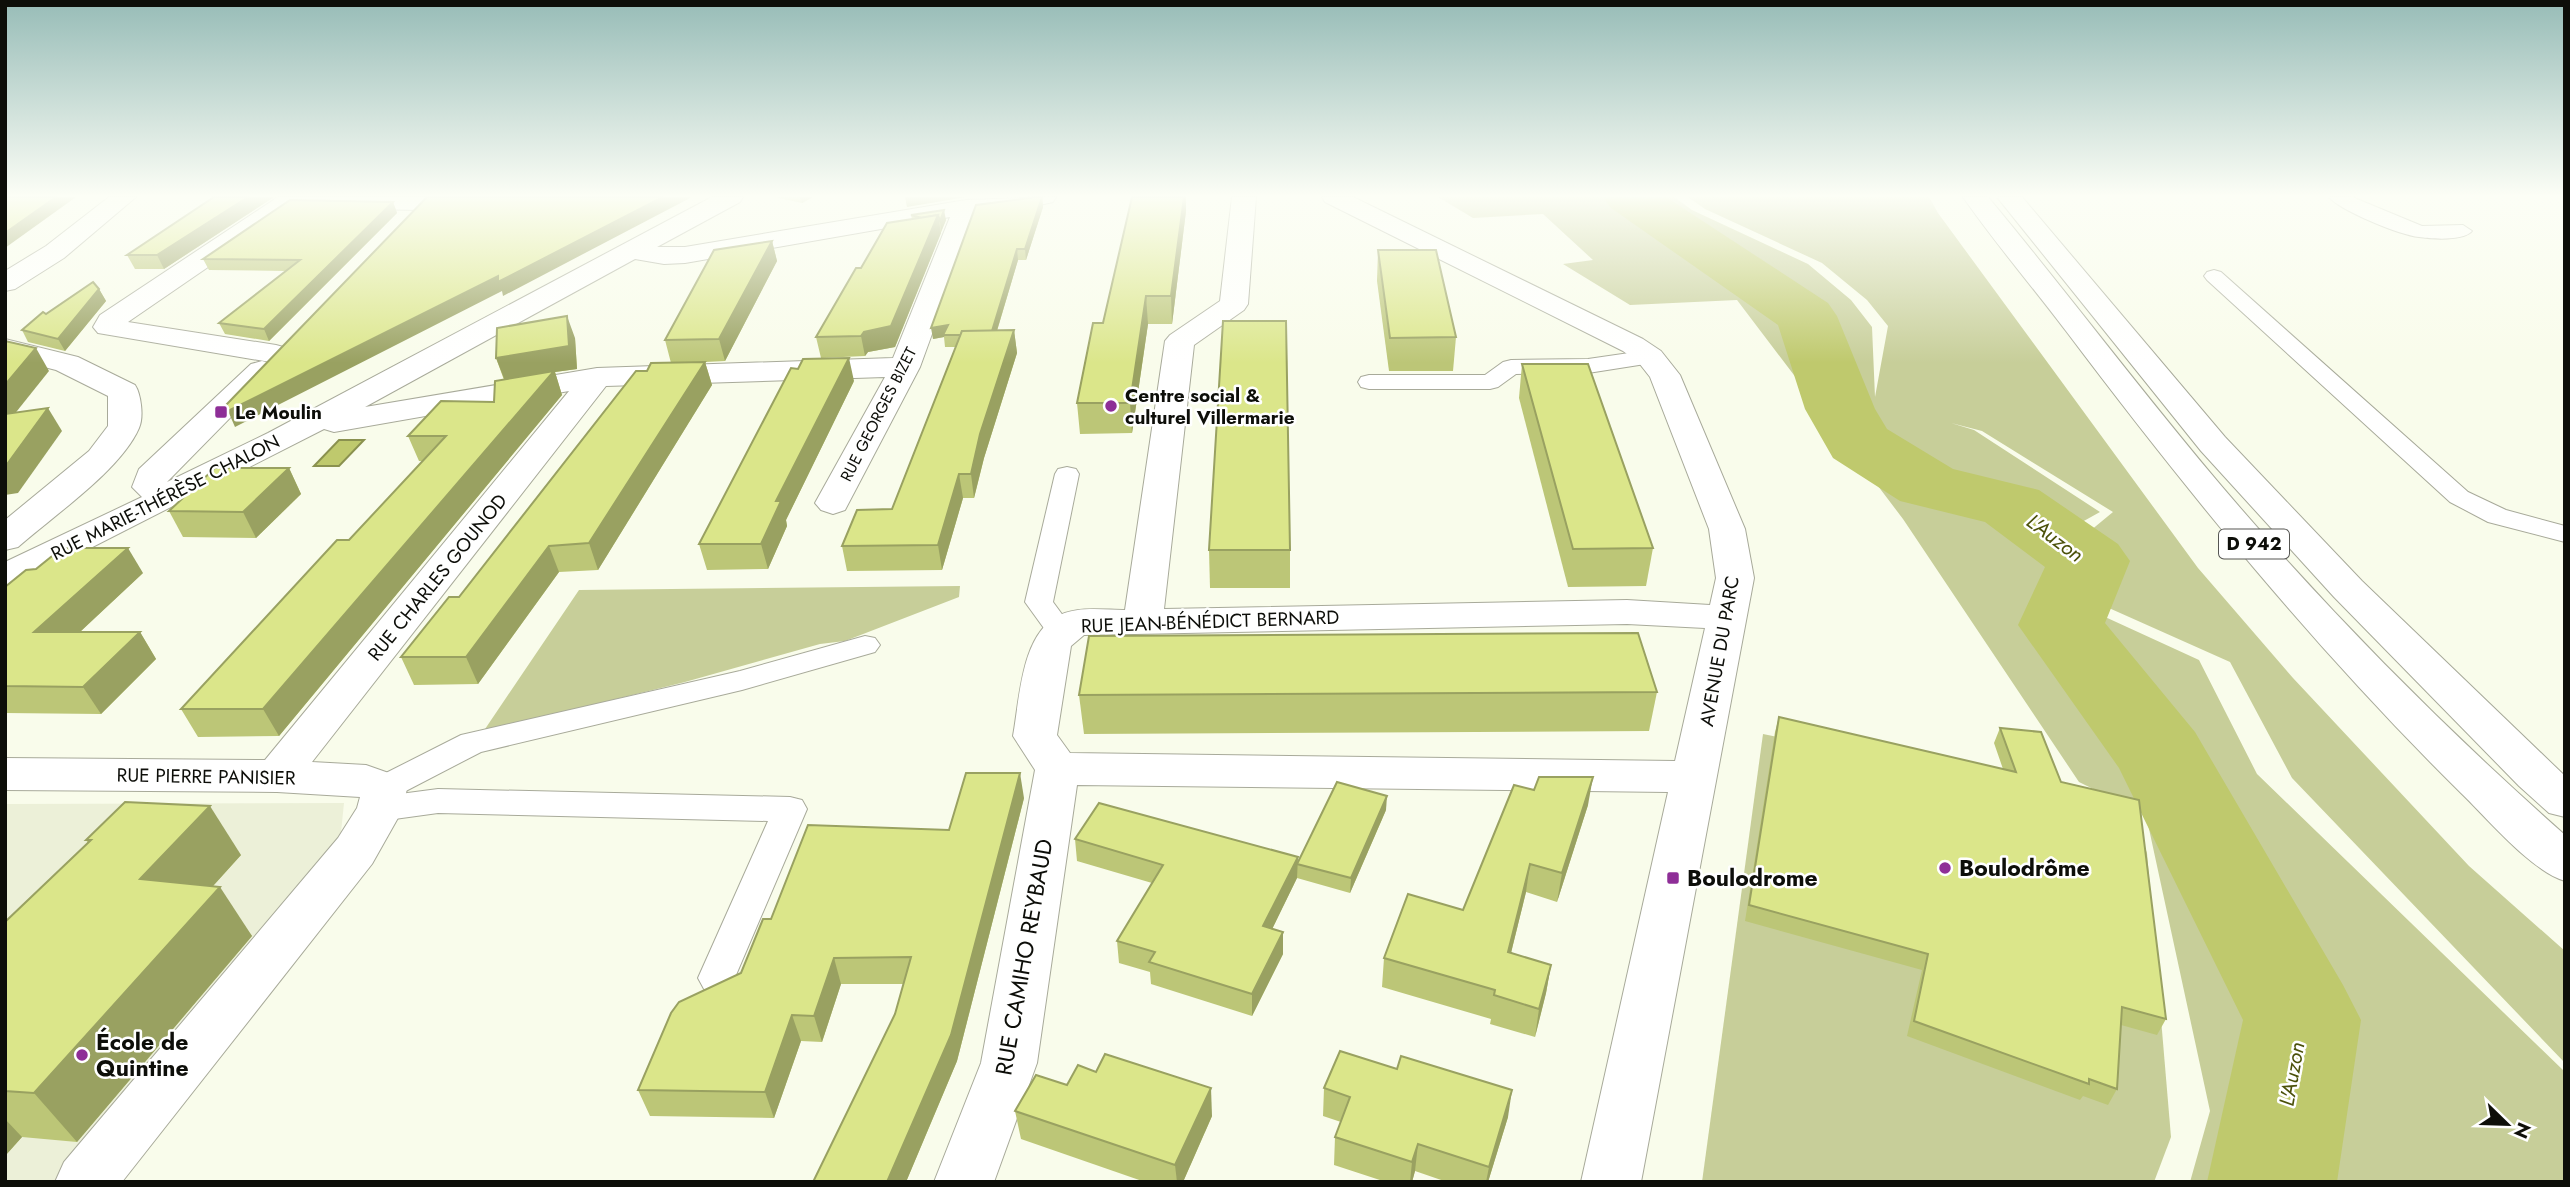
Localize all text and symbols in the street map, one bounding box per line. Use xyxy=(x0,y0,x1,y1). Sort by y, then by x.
street label: RUE GEORGES BIZET xyxy=(835,343,923,485)
place label: Centre social & culturel Villermarie xyxy=(1125,382,1295,431)
marker: Centre social & culturel Villermarie xyxy=(1103,398,1119,414)
place label: Le Moulin xyxy=(235,399,322,426)
marker: Le Moulin xyxy=(213,404,229,420)
street label: RUE MARIE-THÉRÈSE CHALON xyxy=(46,428,284,567)
street label: RUE CHARLES GOUNOD xyxy=(361,488,513,667)
water label: L'Auzon xyxy=(2020,507,2090,569)
road number: D 942 xyxy=(2219,530,2289,558)
street label: AVENUE DU PARC xyxy=(1693,574,1746,728)
street label: RUE JEAN-BÉNÉDICT BERNARD xyxy=(1080,603,1340,639)
street label: RUE PIERRE PANISIER xyxy=(116,761,296,792)
street label: RUE CAMIHO REYBAUD xyxy=(986,836,1062,1078)
place label: Boulodrôme xyxy=(1959,851,2090,885)
marker: Boulodrôme xyxy=(1937,860,1953,876)
place label: Boulodrome xyxy=(1687,861,1818,895)
marker: Boulodrome xyxy=(1665,870,1681,886)
place label: École de Quintine xyxy=(96,1025,189,1085)
water label: L'Auzon xyxy=(2272,1040,2312,1108)
marker: École de Quintine xyxy=(74,1047,90,1063)
north arrow xyxy=(2472,1089,2542,1159)
text: N xyxy=(2507,1118,2538,1143)

